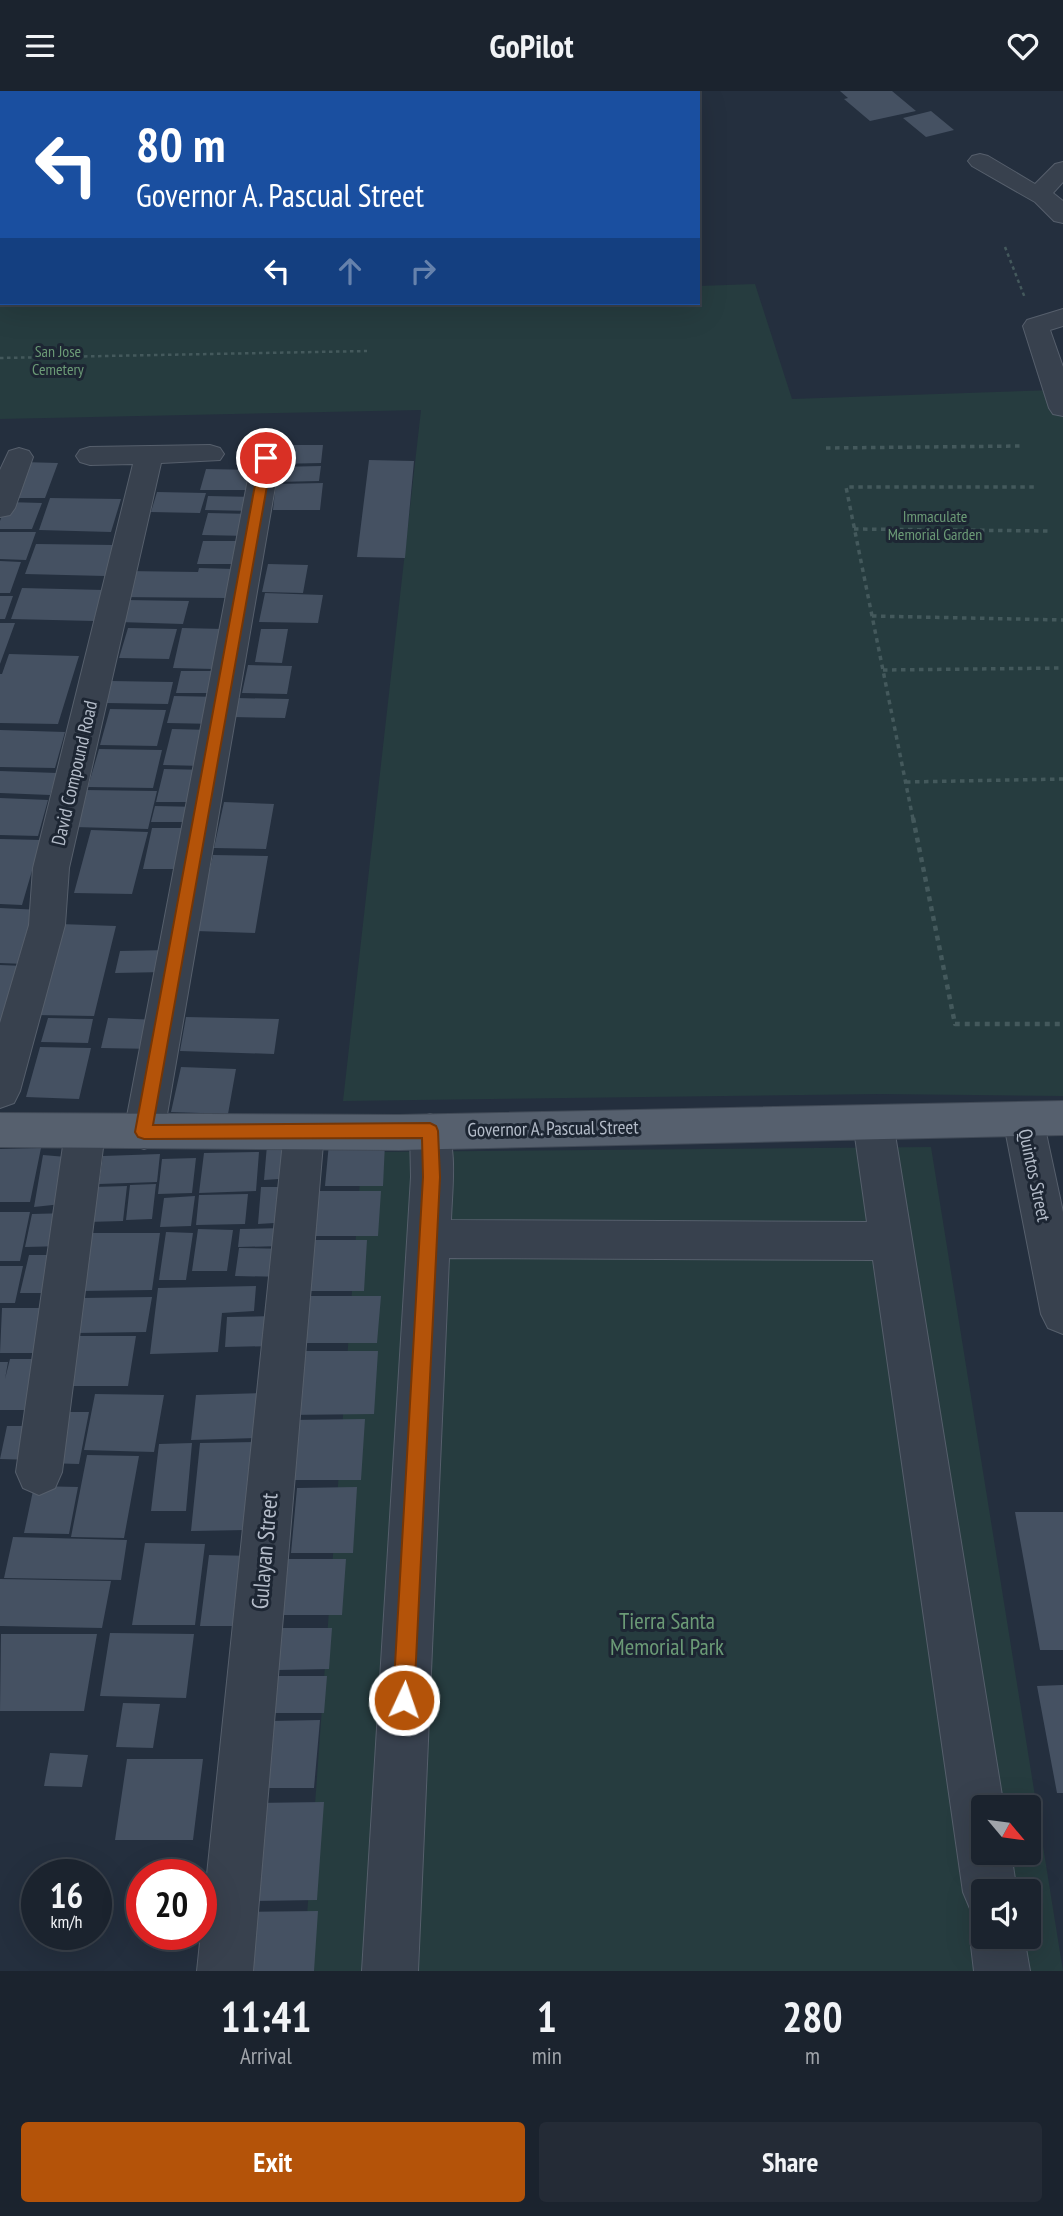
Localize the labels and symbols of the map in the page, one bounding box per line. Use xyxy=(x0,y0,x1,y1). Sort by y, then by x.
park label: San Jose Cemetery xyxy=(32,341,84,379)
pin xyxy=(236,428,296,488)
park label: Immaculate Memorial Garden xyxy=(888,506,982,544)
street label: David Compound Road xyxy=(46,698,102,848)
street label: Governor A. Pascual Street xyxy=(467,1114,639,1141)
street label: Quintos Street xyxy=(1013,1126,1057,1224)
street label: Gulayan Street xyxy=(244,1491,284,1610)
park label: Tierra Santa Memorial Park xyxy=(610,1606,724,1661)
position arrow xyxy=(367,1663,441,1737)
north arrow xyxy=(971,1795,1041,1865)
speed limit sign: 20 xyxy=(126,1859,217,1950)

